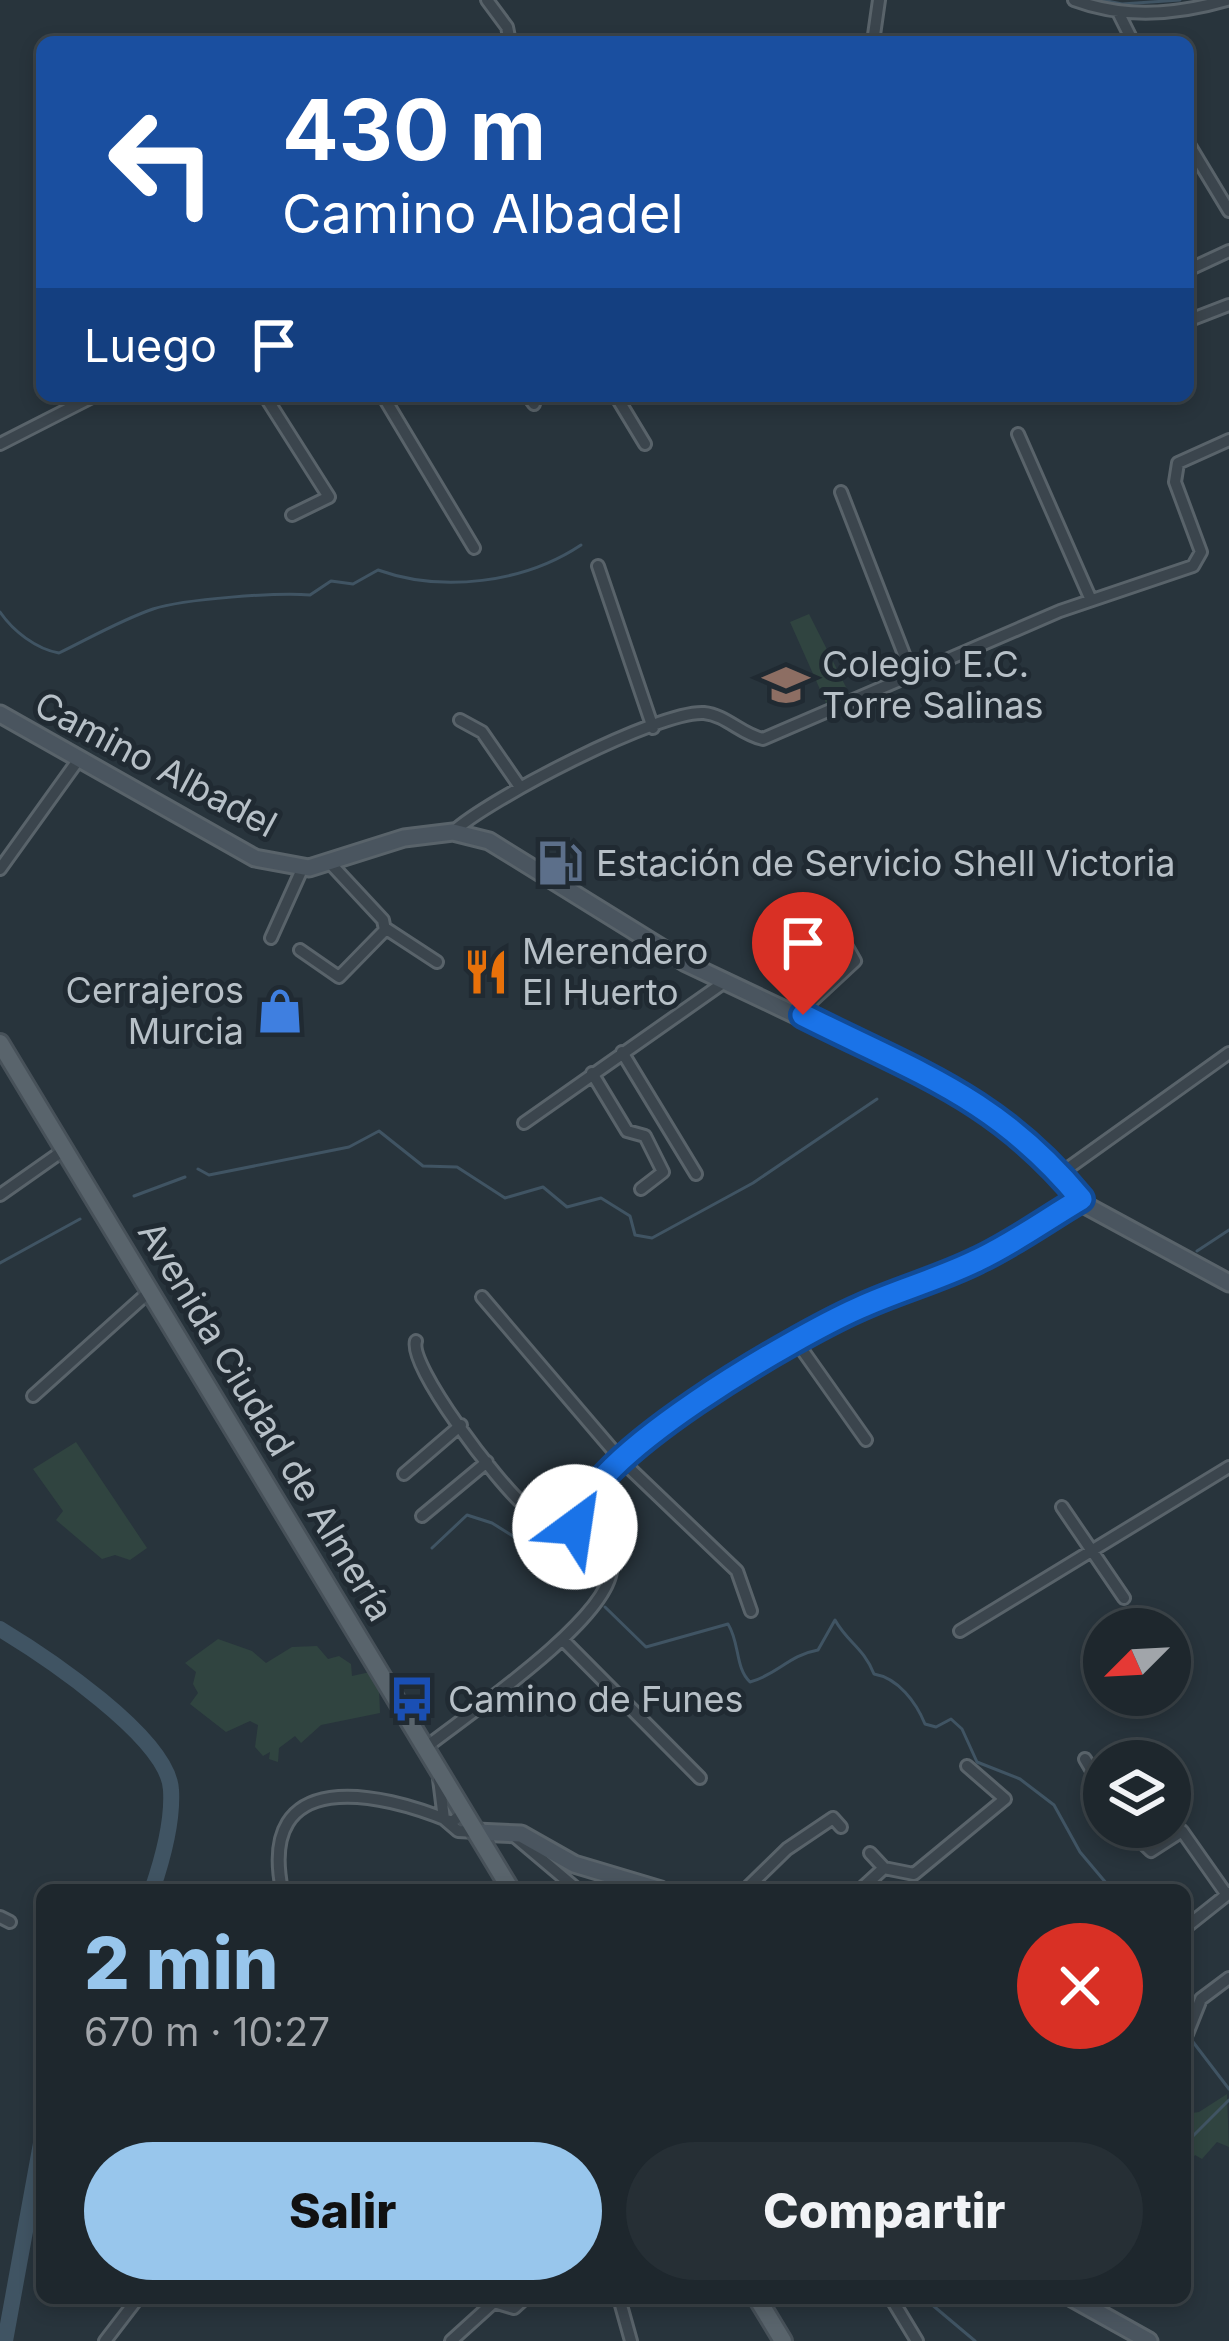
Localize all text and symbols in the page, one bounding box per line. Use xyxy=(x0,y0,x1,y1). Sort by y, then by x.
text: 430 m xyxy=(282,79,546,180)
icon: left xyxy=(84,84,240,240)
text: Camino Albadel xyxy=(282,181,684,246)
icon: arrive xyxy=(241,312,307,378)
text: Luego xyxy=(84,318,217,373)
place label: Colegio E.C. Torre Salinas xyxy=(822,642,1043,727)
school or university icon: Colegio E.C. Torre Salinas xyxy=(761,660,811,710)
street label: Camino Albadel xyxy=(28,682,284,846)
fuel station icon: Estación de Servicio Shell Victoria xyxy=(535,838,585,888)
place label: Estación de Servicio Shell Victoria xyxy=(596,841,1176,885)
pin xyxy=(752,892,854,1015)
icon: arrive xyxy=(770,910,836,976)
place label: Merendero El Huerto xyxy=(522,929,708,1014)
restaurant icon: Merendero El Huerto xyxy=(461,947,511,997)
place label: Cerrajeros Murcia xyxy=(66,968,244,1053)
shop icon: Cerrajeros Murcia xyxy=(255,986,305,1036)
street label: Avenida Ciudad de Almería xyxy=(129,1213,403,1629)
position arrow xyxy=(512,1464,638,1590)
north arrow xyxy=(1083,1608,1191,1716)
map controls xyxy=(1083,1608,1191,1848)
bus stop icon: Camino de Funes xyxy=(387,1674,437,1724)
place label: Camino de Funes xyxy=(448,1677,744,1721)
button: layers xyxy=(1083,1740,1191,1848)
text: 2 min xyxy=(84,1919,279,2006)
button: close xyxy=(1017,1923,1143,2049)
text: 670 m · 10:27 xyxy=(84,2008,330,2055)
button: Salir xyxy=(84,2142,602,2280)
button: Compartir xyxy=(626,2142,1143,2280)

